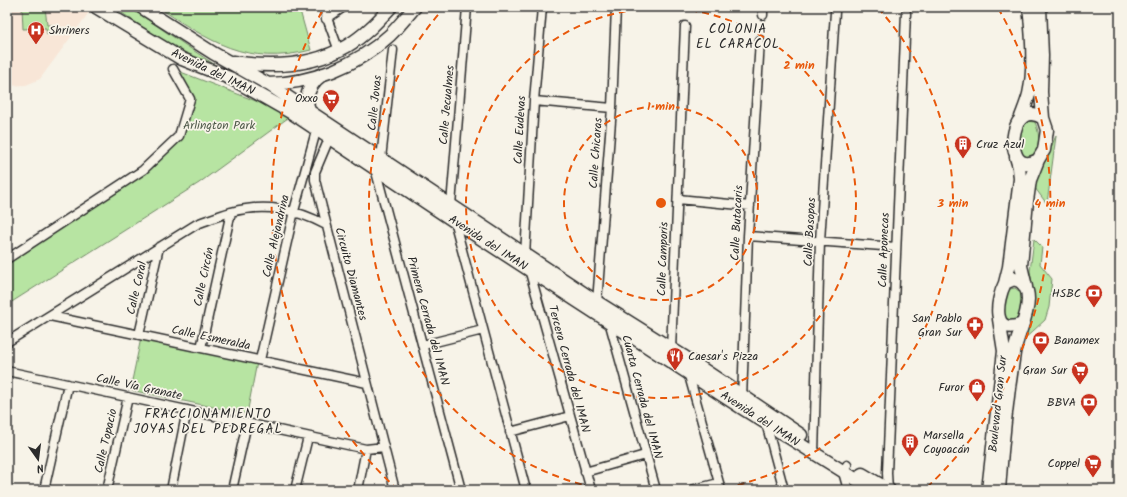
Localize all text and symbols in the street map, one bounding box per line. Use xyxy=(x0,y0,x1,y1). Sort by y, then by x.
district label: COLONIA EL CARACOL xyxy=(696,19,780,55)
hospital icon: Shriners xyxy=(26,20,46,45)
place label: Shriners xyxy=(49,21,90,40)
street label: Avenida del IMAN xyxy=(168,43,258,101)
text: 2 min xyxy=(783,56,815,75)
street label: Calle Jecualmes xyxy=(434,64,460,146)
street label: Calle Jovas xyxy=(363,74,387,132)
supermarket icon: Oxxo xyxy=(321,88,341,113)
place label: Oxxo xyxy=(295,89,318,108)
street label: Calle Eudevas xyxy=(509,95,531,165)
text: 1 min xyxy=(647,97,675,116)
park label: Arlington Park xyxy=(183,116,255,135)
street label: Calle Chicaras xyxy=(584,117,608,189)
building icon: Cruz Azul xyxy=(953,134,973,159)
place label: Cruz Azul xyxy=(976,135,1024,154)
street label: Calle Butacaris xyxy=(726,185,748,261)
street label: Calle Alejandrina xyxy=(257,192,295,279)
text: 3 min xyxy=(937,194,969,213)
text: 4 min xyxy=(1035,194,1066,213)
centre of rings xyxy=(654,196,668,210)
street label: Calle Basopas xyxy=(799,197,821,267)
street label: Avenida del IMAN xyxy=(445,210,531,276)
street label: Calle Aponecas xyxy=(873,212,895,288)
street label: Calle Camporis xyxy=(652,221,674,297)
street label: Circuito Diamantes xyxy=(329,225,373,323)
street label: Calle Circón xyxy=(188,246,220,308)
street label: Primera Cerrada del IMAN xyxy=(402,254,454,388)
street label: Calle Coral xyxy=(122,259,152,316)
bank icon: HSBC xyxy=(1084,283,1104,308)
place label: HSBC xyxy=(1052,284,1081,303)
street label: Tercera Cerrada del IMAN xyxy=(543,303,595,435)
place label: San Pablo Gran Sur xyxy=(912,309,963,342)
pharmacy icon: San Pablo Gran Sur xyxy=(965,315,985,340)
street label: Calle Esmeralda xyxy=(170,320,253,356)
bank icon: Banamex xyxy=(1031,330,1051,355)
place label: Banamex xyxy=(1054,331,1100,350)
street label: Cuarta Cerrada del IMAN xyxy=(616,333,668,461)
restaurant icon: Caesar's Pizza xyxy=(665,346,685,371)
place label: Caesar's Pizza xyxy=(688,347,759,366)
street label: Boulevard Gran Sur xyxy=(983,354,1013,453)
supermarket icon: Gran Sur xyxy=(1070,360,1090,385)
place label: Gran Sur xyxy=(1023,361,1068,380)
street label: Calle Vía Granate xyxy=(94,369,184,406)
shop icon: Furor xyxy=(967,377,987,402)
place label: Furor xyxy=(939,378,965,397)
street label: Avenida del IMAN xyxy=(717,386,803,452)
bank icon: BBVA xyxy=(1079,392,1099,417)
place label: BBVA xyxy=(1047,393,1076,412)
district label: FRACCIONAMIENTO JOYAS DEL PEDREGAL xyxy=(133,404,283,440)
street label: Calle Topacio xyxy=(89,407,123,475)
place label: Marsella Coyoacán xyxy=(923,426,970,459)
building icon: Marsella Coyoacán xyxy=(900,432,920,457)
north arrow xyxy=(18,439,58,479)
supermarket icon: Coppel xyxy=(1083,453,1103,478)
place label: Coppel xyxy=(1048,454,1080,473)
text: N xyxy=(35,458,46,477)

